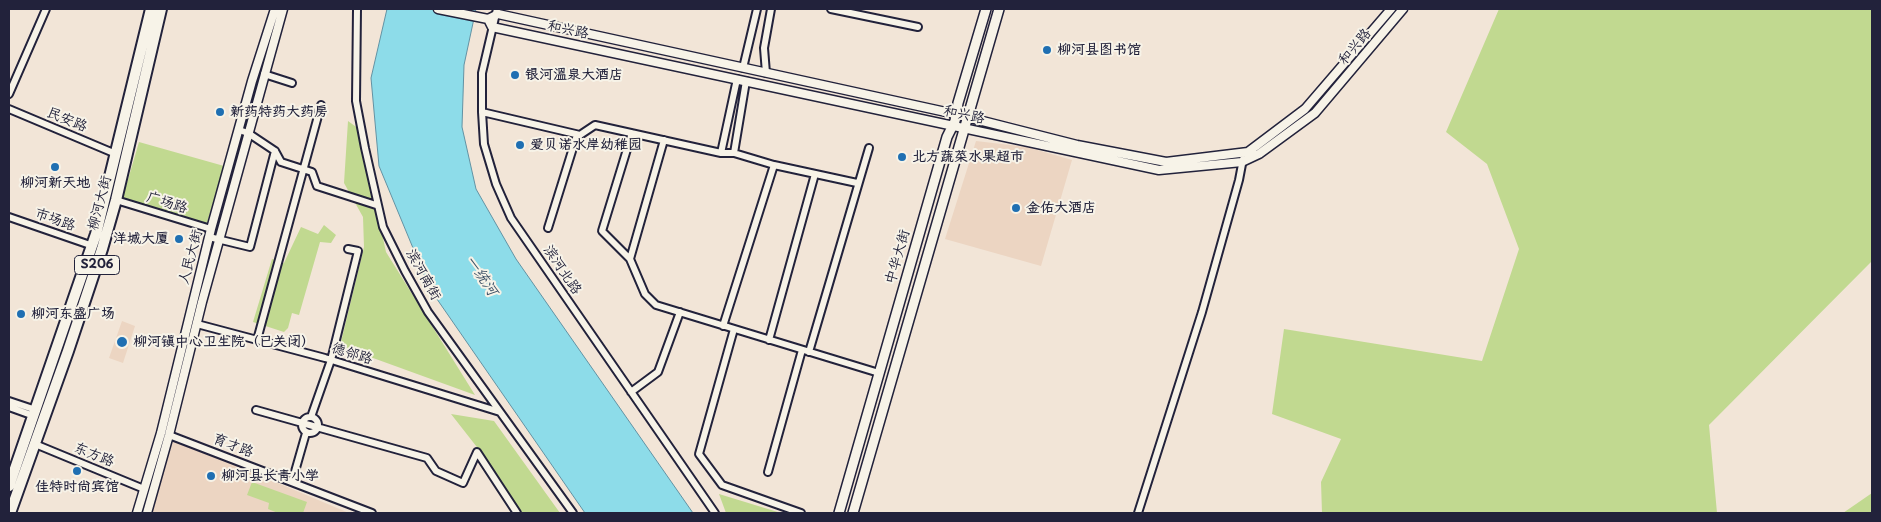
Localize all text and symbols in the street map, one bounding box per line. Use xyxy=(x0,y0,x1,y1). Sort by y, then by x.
street label: 和兴路 xyxy=(546,17,590,43)
street label: 和兴路 xyxy=(1335,26,1375,68)
place label: 柳河县图书馆 xyxy=(1057,42,1141,58)
marker: 柳河县图书馆 xyxy=(1041,44,1053,56)
place label: 银河温泉大酒店 xyxy=(525,67,623,83)
marker: 银河温泉大酒店 xyxy=(509,69,521,81)
street label: 和兴路 xyxy=(942,102,986,128)
street label: 民安路 xyxy=(44,104,90,136)
place label: 新药特药大药房 xyxy=(230,104,328,120)
marker: 新药特药大药房 xyxy=(214,106,226,118)
place label: 爱贝诺水岸幼稚园 xyxy=(530,137,642,153)
marker: 爱贝诺水岸幼稚园 xyxy=(514,139,526,151)
place label: 北方蔬菜水果超市 xyxy=(912,149,1024,165)
marker: 北方蔬菜水果超市 xyxy=(896,151,908,163)
marker: 柳河新天地 xyxy=(49,161,61,173)
street label: 柳河大街 xyxy=(85,174,115,232)
place label: 柳河新天地 xyxy=(20,175,90,191)
street label: 广场路 xyxy=(144,189,190,217)
place label: 金佑大酒店 xyxy=(1026,200,1096,216)
marker: 金佑大酒店 xyxy=(1010,202,1022,214)
street label: 市场路 xyxy=(32,205,78,235)
street label: 人民大街 xyxy=(176,228,206,286)
street label: 中华大街 xyxy=(882,228,914,286)
place label: 洋城大厦 xyxy=(113,231,169,247)
marker: 洋城大厦 xyxy=(173,233,185,245)
street label: 滨河北路 xyxy=(539,242,585,298)
street label: 滨河南街 xyxy=(402,246,444,304)
water label: 一统河 xyxy=(461,252,501,300)
road number: S206 xyxy=(74,256,120,274)
place label: 柳河东盛广场 xyxy=(31,306,115,322)
marker: 柳河东盛广场 xyxy=(15,308,27,320)
place label: 柳河镇中心卫生院（已关闭） xyxy=(133,334,315,350)
marker: 柳河镇中心卫生院（已关闭） xyxy=(115,335,129,349)
street label: 德邻路 xyxy=(329,340,375,368)
street label: 育才路 xyxy=(210,431,256,461)
street label: 东方路 xyxy=(71,439,117,471)
marker: 佳特时尚宾馆 xyxy=(71,465,83,477)
place label: 柳河县长青小学 xyxy=(221,468,319,484)
marker: 柳河县长青小学 xyxy=(205,470,217,482)
place label: 佳特时尚宾馆 xyxy=(35,479,119,495)

